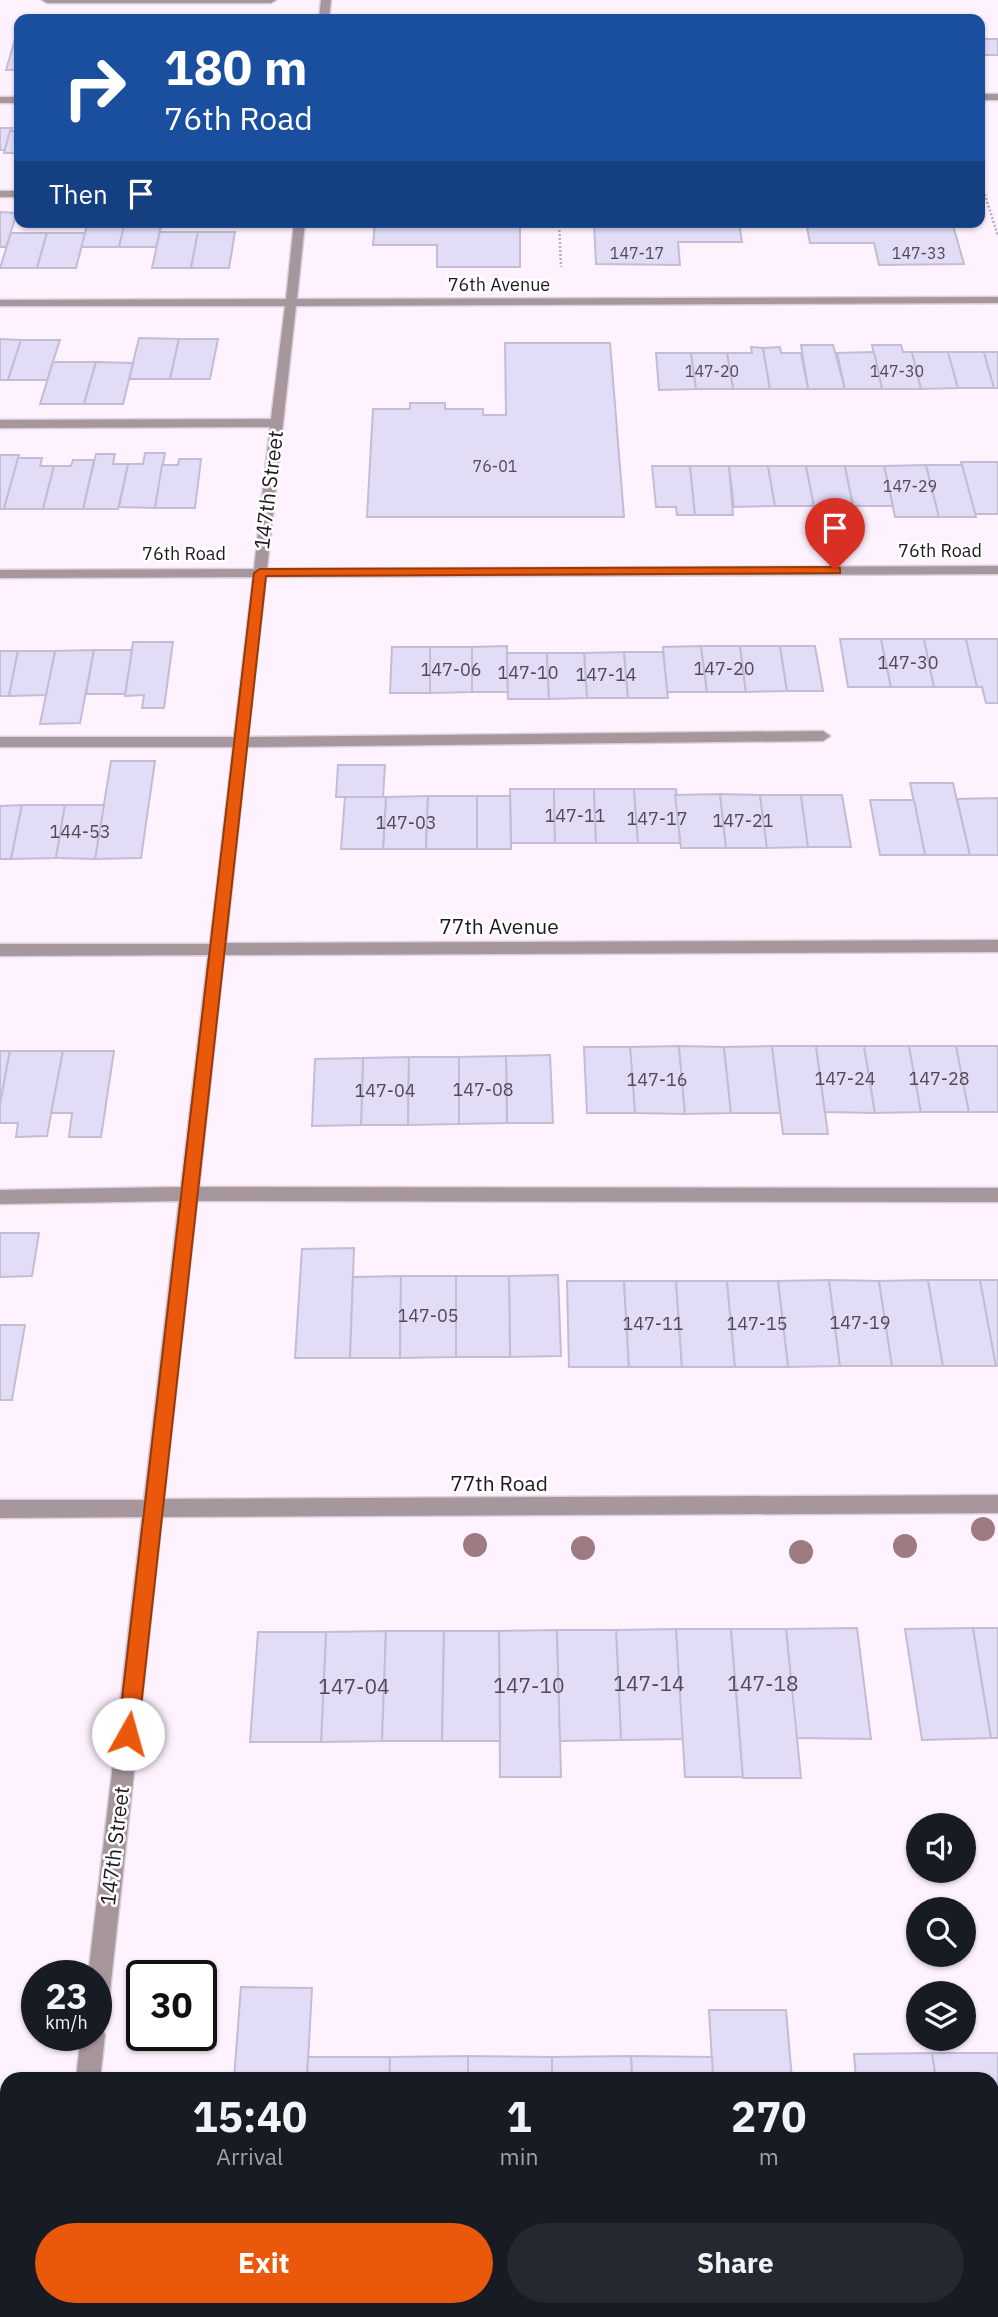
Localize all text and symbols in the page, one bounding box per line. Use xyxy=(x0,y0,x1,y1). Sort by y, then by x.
text: 180 m xyxy=(164,35,308,98)
icon: right xyxy=(49,42,140,133)
text: 76th Road xyxy=(164,97,313,139)
icon: arrive xyxy=(122,175,160,213)
text: Then xyxy=(49,177,108,211)
house number: 147-17 xyxy=(610,243,664,263)
house number: 147-33 xyxy=(892,243,946,263)
street label: 76th Avenue xyxy=(448,273,550,296)
house number: 147-20 xyxy=(685,361,739,381)
house number: 147-30 xyxy=(870,361,924,381)
street label: 147th Street xyxy=(247,429,289,551)
house number: 76-01 xyxy=(473,456,517,476)
house number: 147-29 xyxy=(883,476,937,496)
pin xyxy=(805,498,865,570)
icon: arrive xyxy=(816,509,854,547)
street label: 76th Road xyxy=(898,539,982,562)
street label: 76th Road xyxy=(142,542,226,565)
house number: 147-30 xyxy=(877,651,939,674)
house number: 147-20 xyxy=(693,657,755,680)
house number: 147-06 xyxy=(420,658,482,681)
house number: 147-10 xyxy=(497,661,559,684)
house number: 147-14 xyxy=(575,663,637,686)
house number: 147-11 xyxy=(544,804,606,827)
house number: 147-17 xyxy=(626,807,688,830)
house number: 147-21 xyxy=(712,809,774,832)
house number: 147-03 xyxy=(375,811,437,834)
house number: 144-53 xyxy=(49,820,111,843)
street label: 77th Avenue xyxy=(439,912,559,940)
house number: 147-24 xyxy=(814,1067,876,1090)
house number: 147-28 xyxy=(908,1067,970,1090)
house number: 147-16 xyxy=(626,1068,688,1091)
house number: 147-08 xyxy=(452,1078,514,1101)
house number: 147-04 xyxy=(354,1079,416,1102)
house number: 147-05 xyxy=(397,1304,459,1327)
house number: 147-19 xyxy=(829,1311,891,1334)
house number: 147-11 xyxy=(622,1312,684,1335)
house number: 147-15 xyxy=(726,1312,788,1335)
street label: 77th Road xyxy=(450,1469,548,1497)
house number: 147-14 xyxy=(613,1669,685,1697)
house number: 147-18 xyxy=(727,1669,799,1697)
house number: 147-10 xyxy=(493,1671,565,1699)
house number: 147-04 xyxy=(318,1672,390,1700)
position arrow xyxy=(91,1697,165,1771)
street label: 147th Street xyxy=(93,1785,135,1907)
map controls xyxy=(906,1813,976,2051)
button: sound xyxy=(906,1813,976,1883)
button: search xyxy=(906,1897,976,1967)
speed limit sign: 30 xyxy=(126,1960,217,2051)
text: 23 xyxy=(45,1973,88,2019)
button: layers xyxy=(906,1981,976,2051)
text: km/h xyxy=(45,2011,88,2034)
text: 15:40 xyxy=(192,2089,307,2144)
text: 1 xyxy=(506,2089,532,2144)
text: 270 xyxy=(731,2089,807,2144)
text: Arrival xyxy=(216,2141,283,2171)
text: min xyxy=(500,2141,538,2171)
text: m xyxy=(759,2141,779,2171)
button: Exit xyxy=(35,2223,493,2303)
button: Share xyxy=(507,2223,964,2303)

